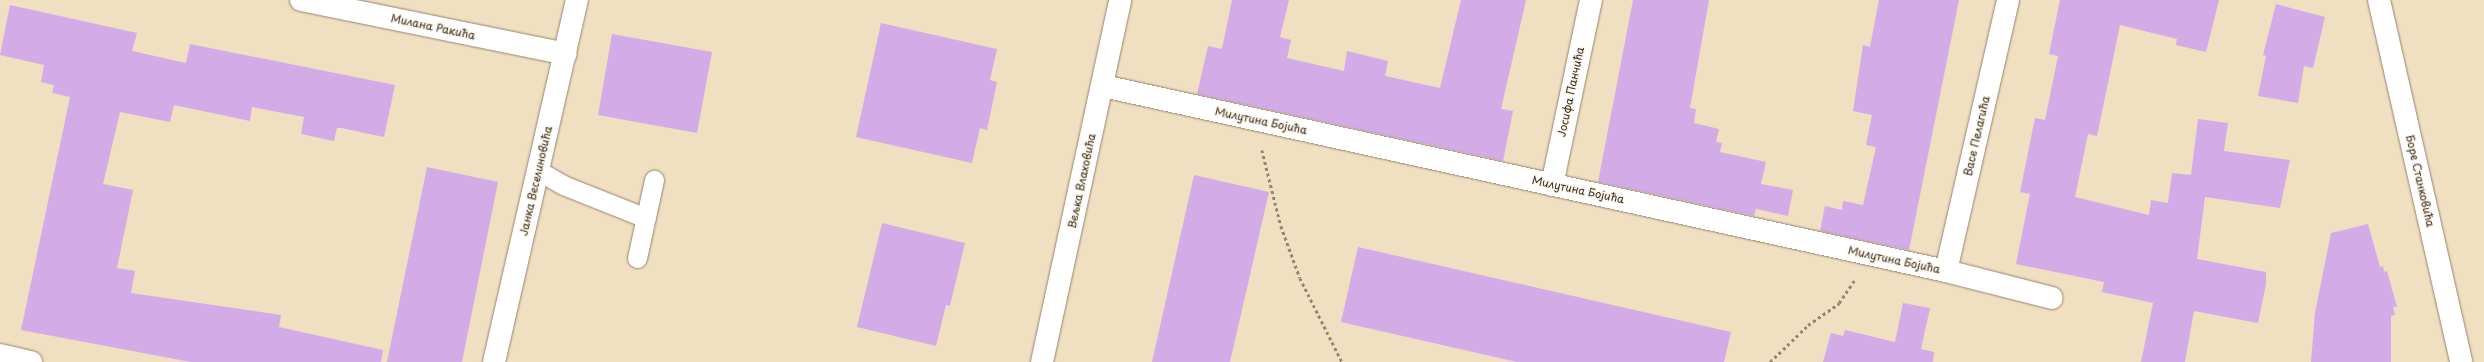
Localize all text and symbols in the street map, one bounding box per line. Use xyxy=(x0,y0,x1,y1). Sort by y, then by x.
street label: Милана Ракића xyxy=(390,12,476,42)
street label: Јосифа Панчића xyxy=(1555,46,1587,138)
street label: Васе Пелагића xyxy=(1961,95,1993,177)
street label: Милутина Бојића xyxy=(1213,105,1309,137)
street label: Јанка Веселиновића xyxy=(517,125,555,237)
street label: Вељка Влаховића xyxy=(1065,132,1099,230)
street label: Боре Станковића xyxy=(2403,134,2437,228)
street label: Милутина Бојића xyxy=(1530,174,1626,206)
street label: Милутина Бојића xyxy=(1846,244,1942,276)

